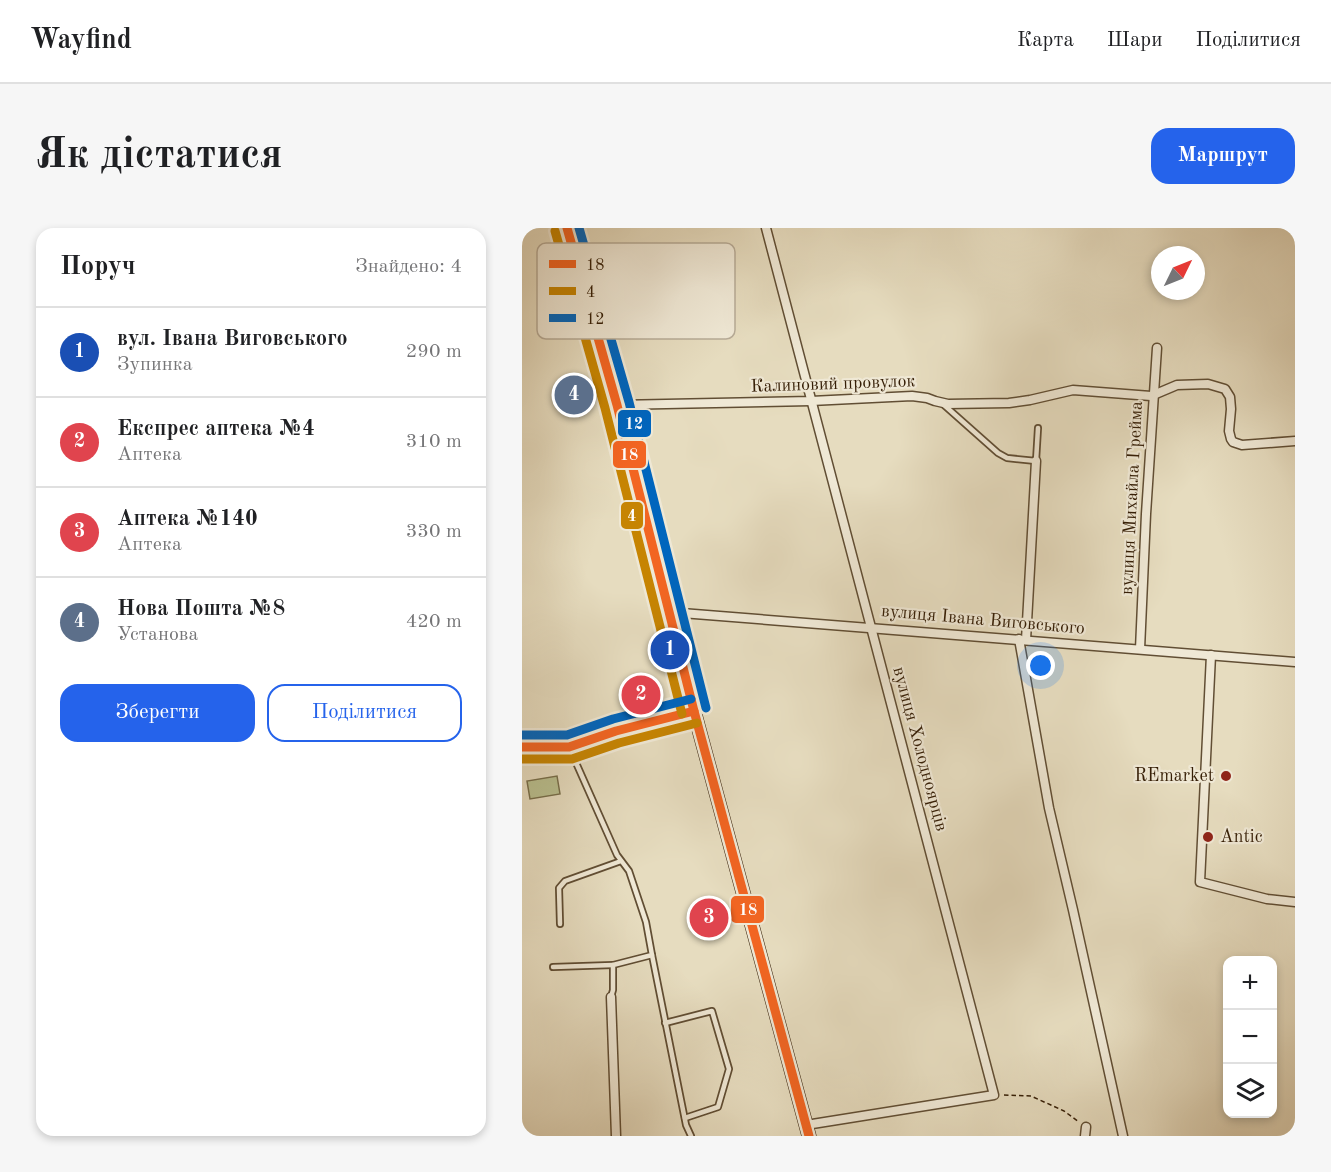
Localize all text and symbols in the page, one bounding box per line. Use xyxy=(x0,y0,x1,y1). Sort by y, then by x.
text: Wayfind xyxy=(30,27,132,55)
text: Карта xyxy=(1017,30,1074,51)
text: Шари xyxy=(1107,30,1162,51)
text: Поділитися xyxy=(1195,30,1301,51)
button: Маршрут xyxy=(1151,128,1295,184)
text: Як дістатися xyxy=(36,135,283,177)
legend xyxy=(537,243,735,339)
north arrow xyxy=(1151,246,1205,300)
text: Поруч xyxy=(60,254,136,280)
text: Знайдено: 4 xyxy=(355,257,462,277)
text: 18 xyxy=(586,258,605,274)
text: 4 xyxy=(586,285,595,301)
text: 12 xyxy=(586,312,605,328)
text: вул. Івана Виговського xyxy=(117,328,348,350)
text: 1 xyxy=(74,342,85,362)
text: 290 m xyxy=(406,342,462,362)
text: Зупинка xyxy=(117,355,193,375)
pin: 4 xyxy=(554,372,594,418)
street label: Калиновий провулок xyxy=(750,372,916,396)
street label: вулиця Михайла Грейма xyxy=(1118,400,1146,595)
line badge: 12 xyxy=(617,409,652,438)
text: 12 xyxy=(625,417,643,433)
text: Експрес аптека №4 xyxy=(117,418,315,440)
text: 2 xyxy=(74,432,85,452)
text: 310 m xyxy=(406,432,462,452)
line badge: 18 xyxy=(612,440,647,469)
text: Аптека xyxy=(117,445,182,465)
text: 18 xyxy=(620,448,638,464)
line badge: 4 xyxy=(620,501,644,530)
text: Аптека №140 xyxy=(117,508,258,530)
text: 4 xyxy=(627,509,637,525)
text: 3 xyxy=(74,522,85,542)
text: 330 m xyxy=(406,522,462,542)
text: Аптека xyxy=(117,535,182,555)
text: Нова Пошта №8 xyxy=(117,598,285,620)
street label: вулиця Івана Виговського xyxy=(880,602,1086,638)
text: 4 xyxy=(74,612,85,632)
text: 420 m xyxy=(406,612,462,632)
text: Установа xyxy=(117,625,198,645)
pin: 1 xyxy=(650,628,690,672)
your location xyxy=(1026,651,1055,680)
street label: вулиця Холодноярців xyxy=(889,665,951,833)
pin: 2 xyxy=(622,672,660,718)
button: Зберегти xyxy=(60,684,255,742)
button: Поділитися xyxy=(267,684,462,742)
place label: REmarket xyxy=(1134,767,1214,785)
marker: REmarket xyxy=(1219,769,1233,783)
place label: Antic xyxy=(1220,828,1263,846)
marker: Antic xyxy=(1201,830,1215,844)
line badge: 18 xyxy=(730,895,765,924)
pin: 3 xyxy=(690,896,729,940)
text: 18 xyxy=(739,903,757,919)
map controls xyxy=(1223,956,1277,1118)
button: + xyxy=(1223,956,1277,1010)
button: − xyxy=(1223,1010,1277,1064)
button: layers xyxy=(1223,1064,1277,1118)

